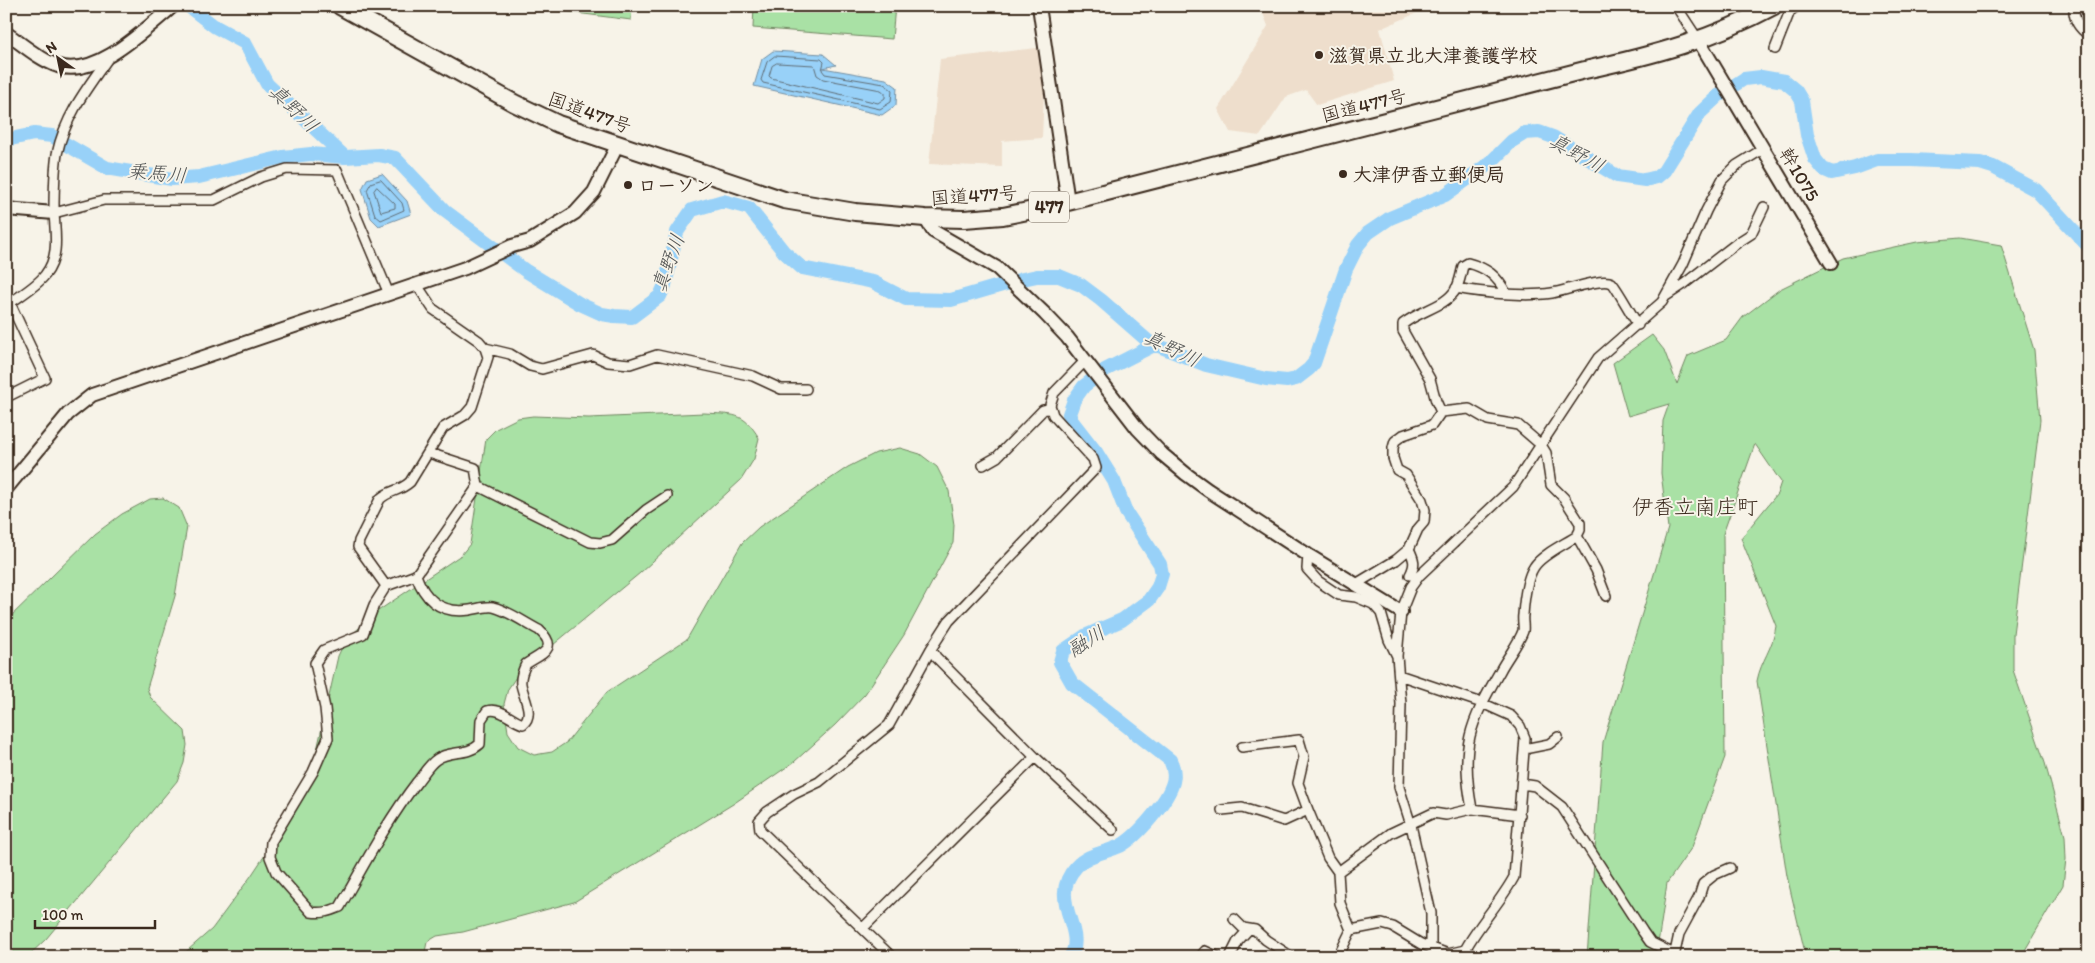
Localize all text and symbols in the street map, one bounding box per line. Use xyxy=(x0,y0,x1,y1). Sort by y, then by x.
north arrow xyxy=(32,32,82,82)
text: N xyxy=(43,38,60,57)
place label: 滋賀県立北大津養護学校 xyxy=(1329,44,1538,67)
marker: 滋賀県立北大津養護学校 xyxy=(1313,49,1325,61)
water label: 真野川 xyxy=(264,79,324,137)
street label: 国道477号 xyxy=(1319,84,1409,127)
street label: 国道477号 xyxy=(545,87,635,138)
water label: 真野川 xyxy=(1545,128,1609,178)
street label: 幹1075 xyxy=(1775,143,1825,205)
water label: 乗馬川 xyxy=(126,158,188,188)
place label: 大津伊香立郵便局 xyxy=(1353,163,1505,186)
marker: 大津伊香立郵便局 xyxy=(1337,168,1349,180)
place label: ローソン xyxy=(638,174,714,197)
marker: ローソン xyxy=(622,179,634,191)
street label: 国道477号 xyxy=(930,181,1018,210)
road number: 477 xyxy=(1029,192,1069,222)
water label: 真野川 xyxy=(646,231,690,295)
water label: 真野川 xyxy=(1140,324,1204,372)
district label: 伊香立南庄町 xyxy=(1632,494,1758,519)
water label: 融川 xyxy=(1063,620,1109,662)
scale bar xyxy=(35,898,155,930)
text: 100 m xyxy=(42,906,84,924)

